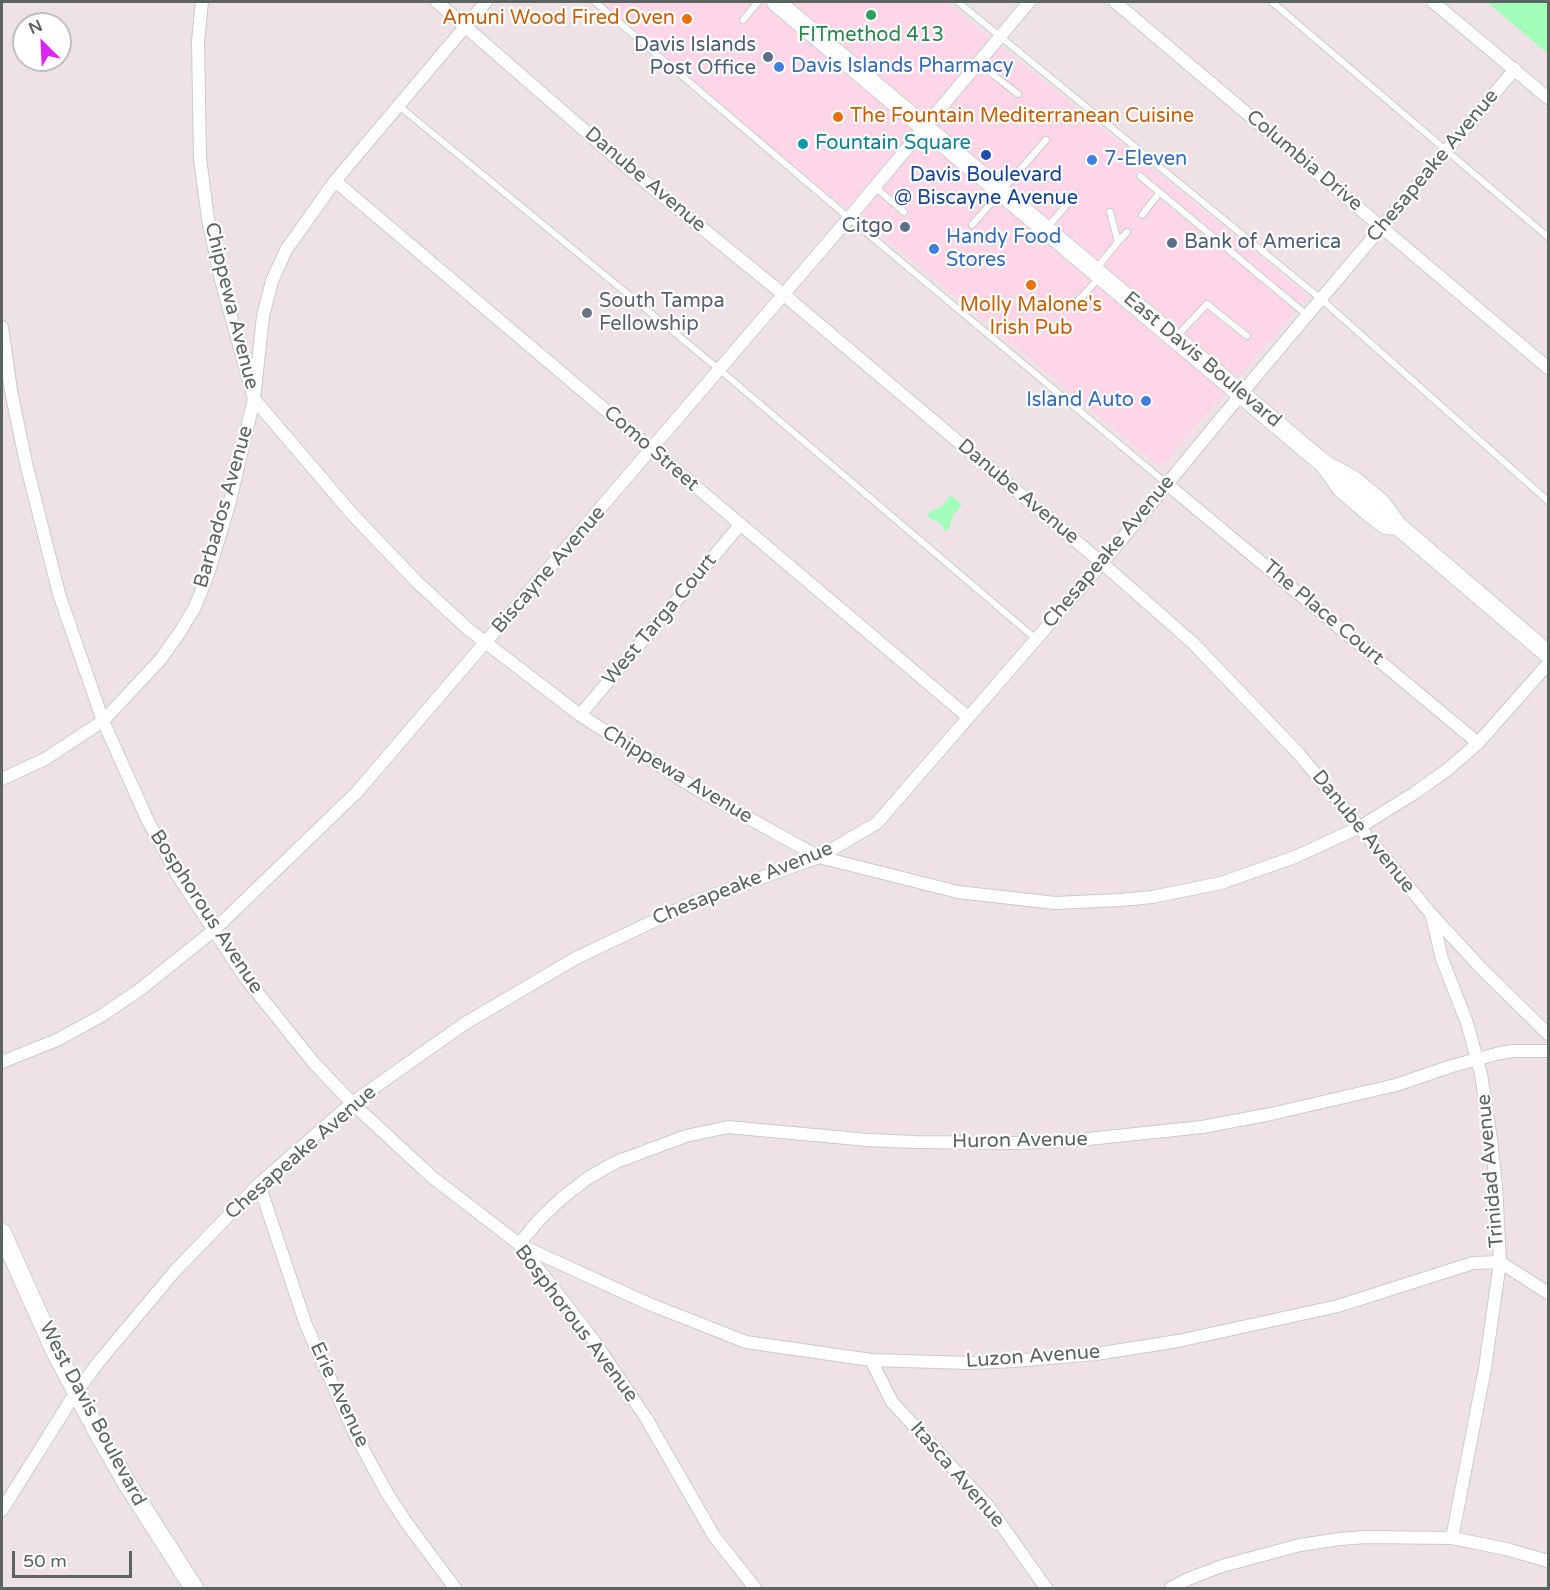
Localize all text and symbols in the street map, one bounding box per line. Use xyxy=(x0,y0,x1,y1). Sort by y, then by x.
place label: Amuni Wood Fired Oven xyxy=(442,7,675,31)
marker: FITmethod 413 xyxy=(864,8,878,22)
north arrow xyxy=(12,12,72,72)
marker: Amuni Wood Fired Oven xyxy=(680,12,694,26)
text: N xyxy=(26,16,45,39)
place label: FITmethod 413 xyxy=(798,24,944,48)
place label: Davis Islands Post Office xyxy=(634,34,756,81)
marker: Davis Islands Post Office xyxy=(761,50,775,64)
place label: Davis Islands Pharmacy xyxy=(791,55,1014,79)
marker: Davis Islands Pharmacy xyxy=(772,60,786,74)
street label: Chesapeake Avenue xyxy=(1362,85,1504,247)
place label: The Fountain Mediterranean Cuisine xyxy=(850,105,1194,129)
street label: Columbia Drive xyxy=(1241,105,1367,217)
marker: The Fountain Mediterranean Cuisine xyxy=(831,110,845,124)
street label: Danube Avenue xyxy=(579,122,711,238)
place label: Fountain Square xyxy=(815,132,971,156)
marker: Fountain Square xyxy=(796,137,810,151)
marker: Davis Boulevard @ Biscayne Avenue xyxy=(979,148,993,162)
place label: 7-Eleven xyxy=(1104,148,1187,172)
marker: 7-Eleven xyxy=(1085,153,1099,167)
place label: Davis Boulevard @ Biscayne Avenue xyxy=(894,164,1078,211)
place label: Citgo xyxy=(842,215,893,239)
street label: Chippewa Avenue xyxy=(199,220,263,392)
marker: Citgo xyxy=(898,220,912,234)
place label: Handy Food Stores xyxy=(946,226,1061,273)
place label: Bank of America xyxy=(1184,231,1341,255)
marker: Bank of America xyxy=(1165,236,1179,250)
marker: Handy Food Stores xyxy=(927,242,941,256)
marker: Molly Malone's Irish Pub xyxy=(1024,278,1038,292)
street label: East Davis Boulevard xyxy=(1118,287,1286,433)
place label: South Tampa Fellowship xyxy=(599,290,725,337)
place label: Molly Malone's Irish Pub xyxy=(960,294,1102,341)
marker: South Tampa Fellowship xyxy=(580,306,594,320)
place label: Island Auto xyxy=(1026,389,1134,413)
marker: Island Auto xyxy=(1139,394,1153,408)
street label: Como Street xyxy=(598,401,704,497)
street label: Barbados Avenue xyxy=(189,423,259,591)
street label: Danube Avenue xyxy=(952,434,1084,550)
street label: Chesapeake Avenue xyxy=(1038,471,1180,633)
street label: Biscayne Avenue xyxy=(487,501,611,639)
street label: West Targa Court xyxy=(598,549,722,691)
street label: The Place Court xyxy=(1258,555,1388,671)
street label: Chippewa Avenue xyxy=(597,721,757,829)
street label: Danube Avenue xyxy=(1306,766,1420,898)
street label: Bosphorous Avenue xyxy=(144,826,268,998)
street label: Chesapeake Avenue xyxy=(649,837,837,931)
street label: Chesapeake Avenue xyxy=(221,1081,381,1225)
street label: Trinidad Avenue xyxy=(1472,1093,1510,1249)
street label: Huron Avenue xyxy=(952,1128,1088,1154)
street label: Bosphorous Avenue xyxy=(509,1241,643,1407)
street label: West Davis Boulevard xyxy=(33,1318,151,1510)
street label: Erie Avenue xyxy=(304,1339,374,1451)
street label: Luzon Avenue xyxy=(965,1340,1101,1374)
street label: Itasca Avenue xyxy=(904,1417,1010,1533)
scale bar xyxy=(15,1539,135,1577)
text: 50 m xyxy=(23,1550,67,1572)

